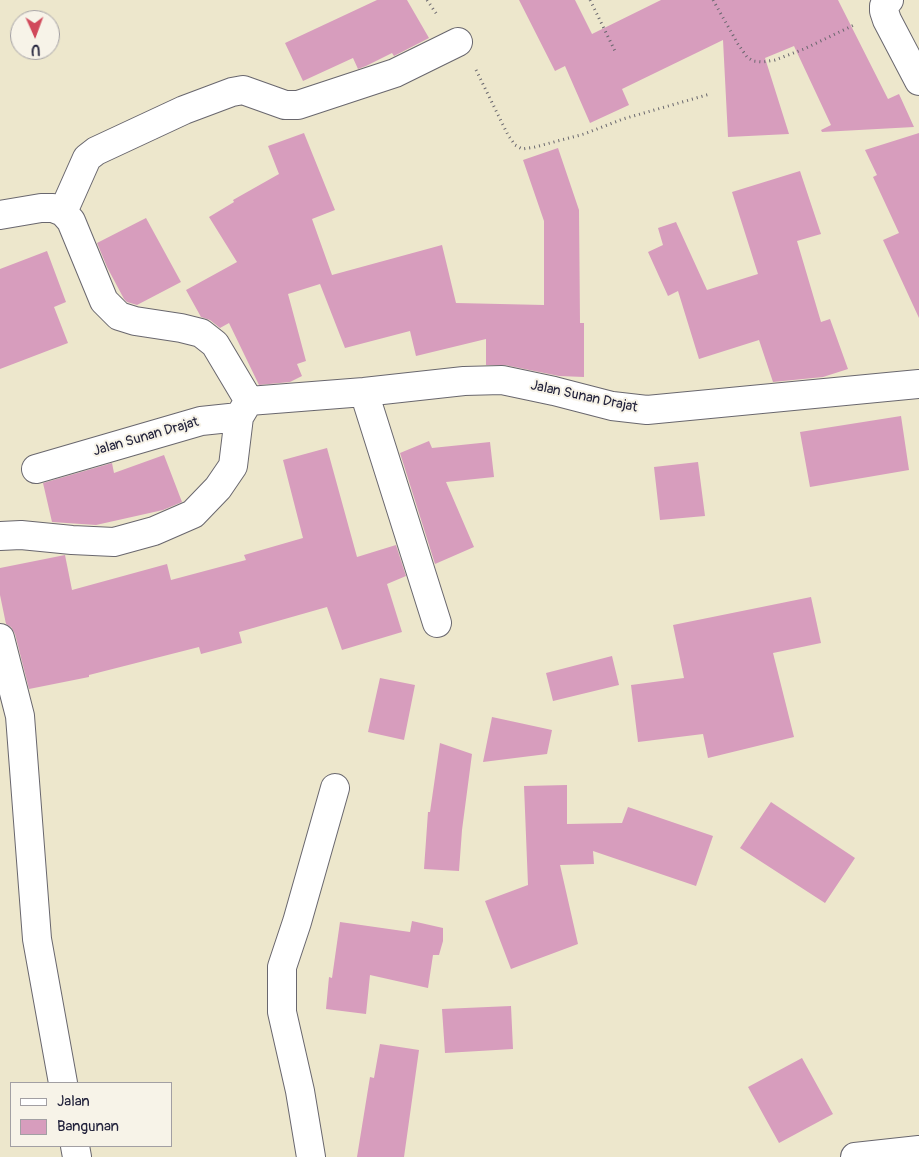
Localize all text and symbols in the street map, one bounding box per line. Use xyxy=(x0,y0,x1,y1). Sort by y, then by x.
north arrow xyxy=(10,10,60,60)
text: U xyxy=(31,41,40,58)
street label: Jalan Sunan Drajat xyxy=(529,377,639,417)
street label: Jalan Sunan Drajat xyxy=(91,414,201,460)
legend xyxy=(10,1082,172,1147)
text: Jalan xyxy=(57,1092,90,1111)
text: Bangunan xyxy=(57,1117,119,1136)

